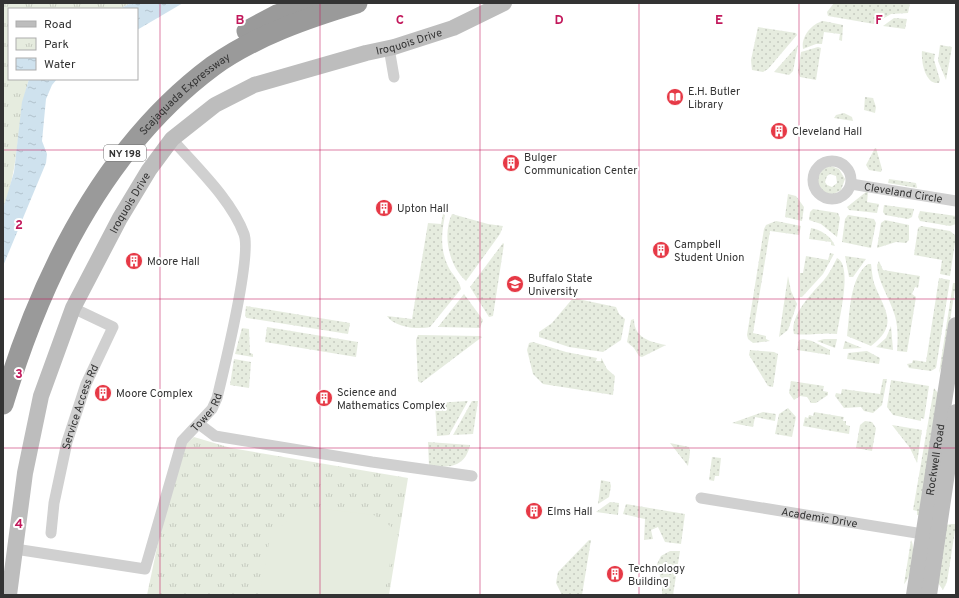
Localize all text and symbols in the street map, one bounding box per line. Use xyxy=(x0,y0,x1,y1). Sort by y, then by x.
legend xyxy=(8,8,138,80)
text: B xyxy=(236,13,245,29)
text: C xyxy=(396,13,404,29)
text: D xyxy=(554,13,564,29)
text: E xyxy=(715,13,723,29)
text: F xyxy=(875,13,883,29)
text: Road xyxy=(44,17,72,33)
street label: Iroquois Drive xyxy=(375,26,444,59)
text: Park xyxy=(44,37,69,53)
street label: Scajaquada Expressway xyxy=(137,50,233,138)
text: Water xyxy=(44,57,76,73)
place label: E.H. Butler Library xyxy=(688,85,741,112)
library icon: E.H. Butler Library xyxy=(665,87,685,107)
building icon: Cleveland Hall xyxy=(769,121,789,141)
place label: Cleveland Hall xyxy=(792,125,862,139)
road number: NY 198 xyxy=(104,145,146,161)
place label: Bulger Communication Center xyxy=(524,151,638,178)
building icon: Bulger Communication Center xyxy=(501,153,521,173)
street label: Iroquois Drive xyxy=(107,170,154,236)
street label: Cleveland Circle xyxy=(863,180,944,207)
building icon: Upton Hall xyxy=(374,198,394,218)
place label: Upton Hall xyxy=(397,202,449,216)
text: 2 xyxy=(15,218,23,234)
place label: Campbell Student Union xyxy=(674,238,744,265)
building icon: Campbell Student Union xyxy=(651,240,671,260)
building icon: Moore Hall xyxy=(124,251,144,271)
place label: Moore Hall xyxy=(147,255,200,269)
place label: Buffalo State University xyxy=(528,272,592,299)
school or university icon: Buffalo State University xyxy=(505,274,525,294)
street label: Service Access Rd xyxy=(60,362,102,451)
text: 3 xyxy=(15,367,23,383)
building icon: Moore Complex xyxy=(93,383,113,403)
place label: Science and Mathematics Complex xyxy=(337,386,446,413)
place label: Moore Complex xyxy=(116,387,193,401)
building icon: Science and Mathematics Complex xyxy=(314,388,334,408)
street label: Tower Rd xyxy=(188,392,226,435)
street label: Rockwell Road xyxy=(924,423,949,496)
building icon: Elms Hall xyxy=(524,501,544,521)
place label: Elms Hall xyxy=(547,505,592,519)
street label: Academic Drive xyxy=(780,505,859,531)
text: 4 xyxy=(15,517,23,533)
place label: Technology Building xyxy=(628,562,685,589)
building icon: Technology Building xyxy=(605,564,625,584)

